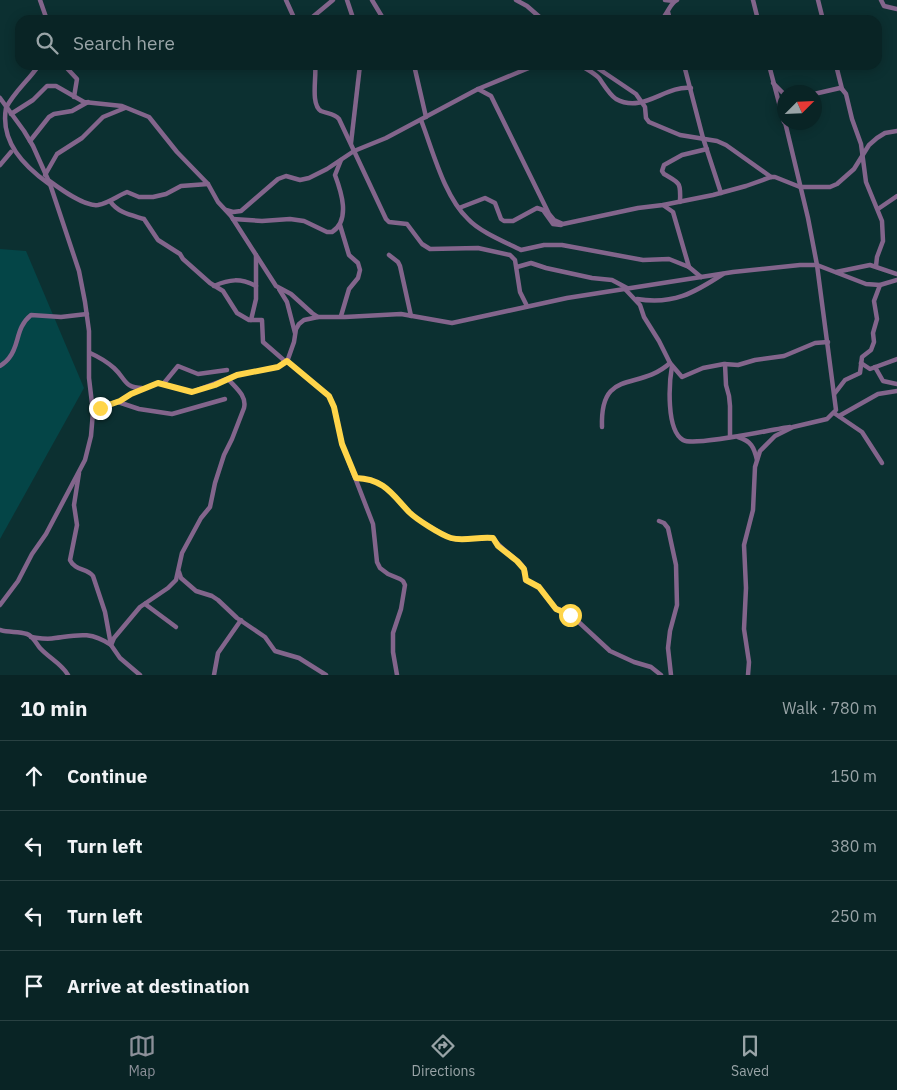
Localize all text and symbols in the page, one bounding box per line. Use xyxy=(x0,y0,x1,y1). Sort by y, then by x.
search box xyxy=(15,15,882,70)
icon: search xyxy=(33,29,61,57)
text: Search here xyxy=(73,31,175,55)
north arrow xyxy=(777,85,822,130)
route end xyxy=(89,397,112,420)
route start xyxy=(559,604,582,627)
text: 10 min xyxy=(20,694,87,722)
text: Walk · 780 m xyxy=(782,698,877,718)
icon: ahead xyxy=(20,762,48,790)
text: Continue xyxy=(67,764,147,788)
text: 150 m xyxy=(830,766,877,786)
icon: left xyxy=(20,832,48,860)
text: Turn left xyxy=(67,834,143,858)
text: 380 m xyxy=(830,836,877,856)
icon: left xyxy=(20,902,48,930)
text: Turn left xyxy=(67,904,143,928)
text: 250 m xyxy=(830,906,877,926)
icon: arrive xyxy=(20,972,48,1000)
text: Arrive at destination xyxy=(67,974,250,998)
tab: Map xyxy=(128,1032,156,1080)
tab: Directions xyxy=(412,1032,475,1080)
tab: Saved xyxy=(731,1032,769,1080)

